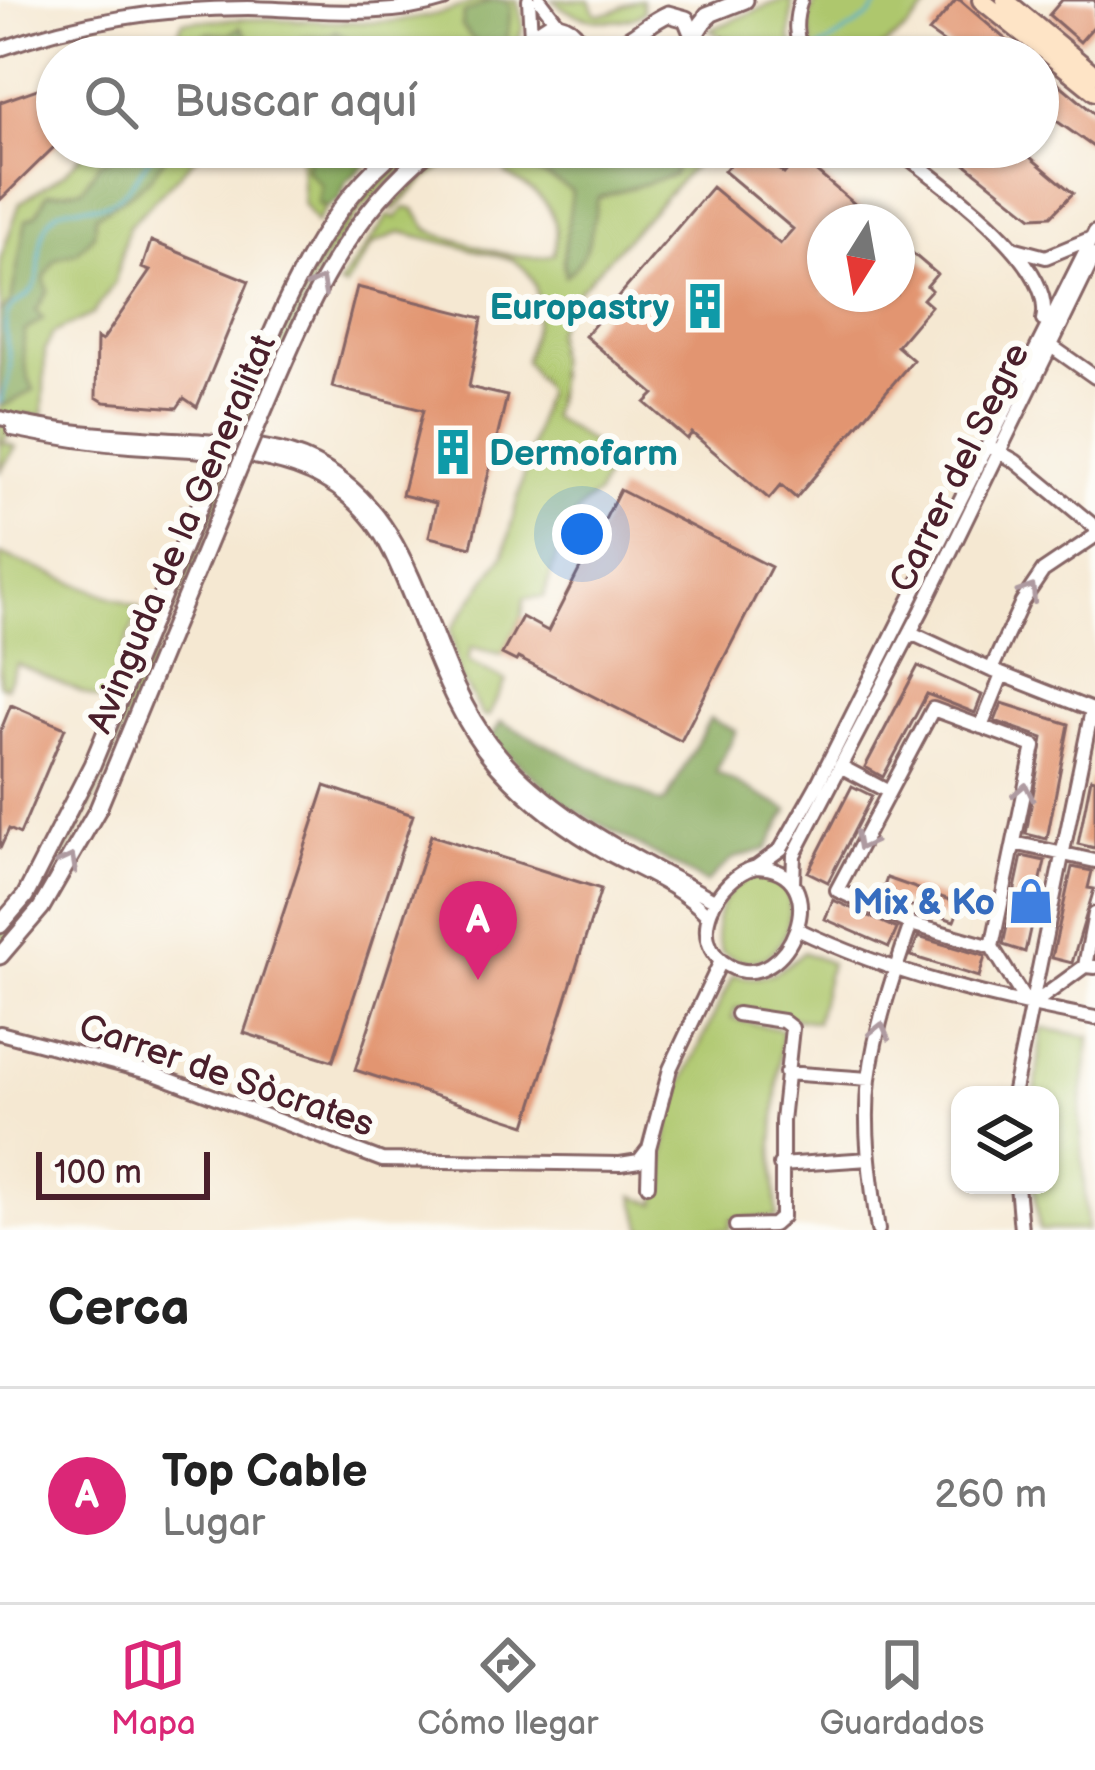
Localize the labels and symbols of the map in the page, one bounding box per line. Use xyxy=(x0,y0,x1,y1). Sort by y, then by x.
north arrow xyxy=(807,204,915,312)
one-way arrow xyxy=(304,276,328,297)
building icon: Europastry xyxy=(680,281,730,331)
place label: Europastry xyxy=(489,287,669,330)
street label: Avinguda de la Generalitat xyxy=(79,328,286,740)
street label: Carrer del Segre xyxy=(881,337,1039,600)
building icon: Dermofarm xyxy=(428,427,478,477)
place label: Dermofarm xyxy=(489,433,678,476)
your location xyxy=(552,504,612,564)
one-way arrow xyxy=(1015,583,1037,605)
one-way arrow xyxy=(1011,782,1036,802)
one-way arrow xyxy=(854,829,877,850)
one-way arrow xyxy=(55,854,78,875)
shop icon: Mix & Ko xyxy=(1006,876,1056,926)
pin: A xyxy=(439,881,517,980)
place label: Mix & Ko xyxy=(853,882,995,925)
street label: Carrer de Sòcrates xyxy=(73,1006,379,1147)
one-way arrow xyxy=(867,1021,892,1042)
scale bar xyxy=(36,1146,210,1199)

